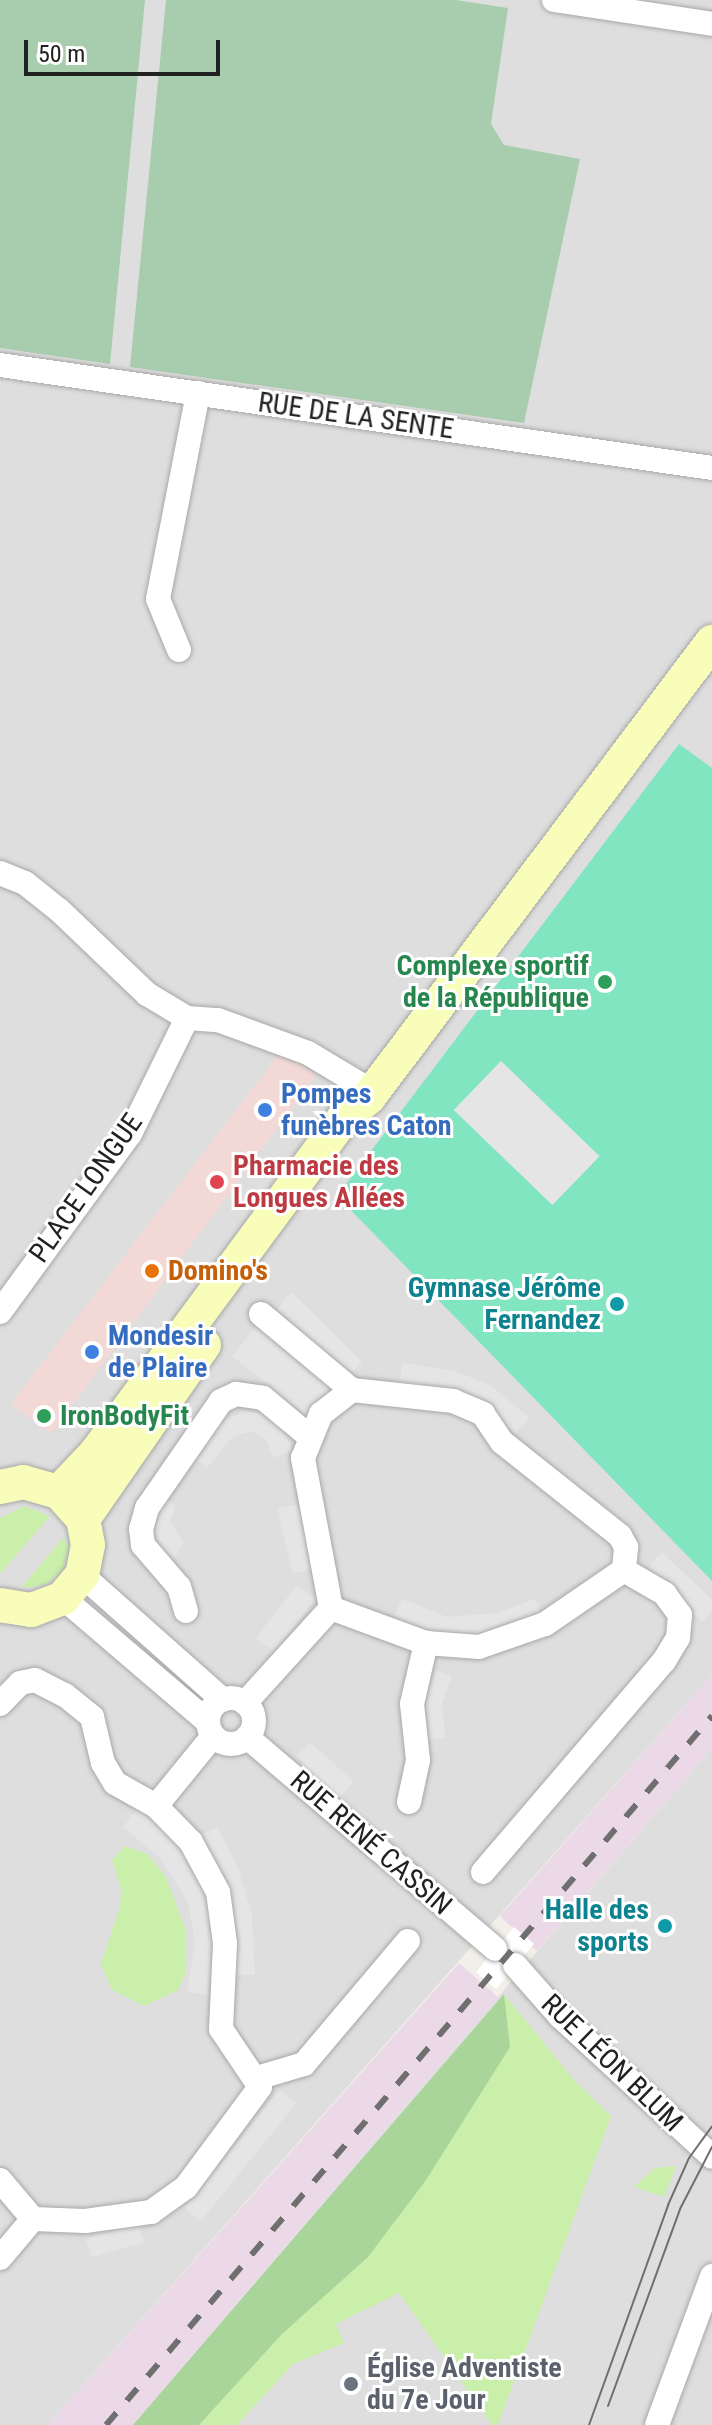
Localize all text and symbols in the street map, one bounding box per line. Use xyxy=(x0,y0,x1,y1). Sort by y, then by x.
scale bar xyxy=(28,24,224,74)
text: 50 m xyxy=(38,40,85,68)
street label: RUE DE LA SENTE xyxy=(256,386,456,446)
place label: Complexe sportif de la République xyxy=(397,949,589,1015)
marker: Complexe sportif de la République xyxy=(596,973,614,991)
place label: Pompes funèbres Caton xyxy=(281,1077,452,1143)
marker: Pompes funèbres Caton xyxy=(256,1101,274,1119)
street label: PLACE LONGUE xyxy=(22,1107,150,1269)
place label: Pharmacie des Longues Allées xyxy=(233,1149,405,1215)
marker: Pharmacie des Longues Allées xyxy=(208,1173,226,1191)
place label: Domino's xyxy=(168,1254,268,1288)
marker: Domino's xyxy=(143,1262,161,1280)
place label: Gymnase Jérôme Fernandez xyxy=(408,1271,601,1337)
marker: Gymnase Jérôme Fernandez xyxy=(608,1295,626,1313)
place label: Mondesir de Plaire xyxy=(108,1319,213,1385)
marker: Mondesir de Plaire xyxy=(83,1343,101,1361)
place label: IronBodyFit xyxy=(60,1399,189,1433)
marker: IronBodyFit xyxy=(35,1407,53,1425)
street label: RUE RENÉ CASSIN xyxy=(283,1764,459,1922)
place label: Halle des sports xyxy=(545,1893,649,1959)
marker: Halle des sports xyxy=(656,1917,674,1935)
street label: RUE LÉON BLUM xyxy=(534,1987,690,2139)
place label: Église Adventiste du 7e Jour xyxy=(367,2351,562,2417)
marker: Église Adventiste du 7e Jour xyxy=(342,2375,360,2393)

